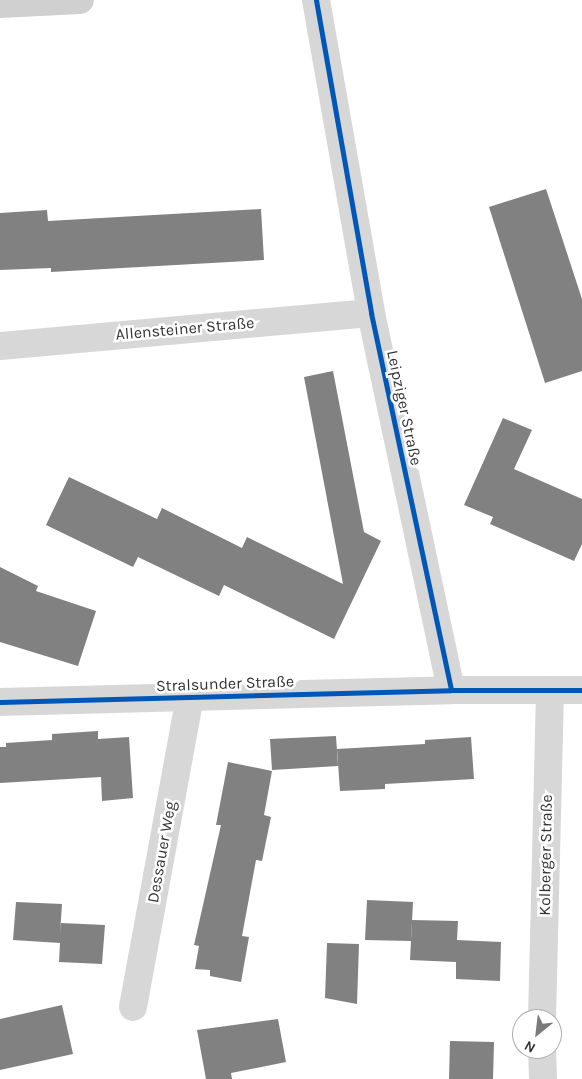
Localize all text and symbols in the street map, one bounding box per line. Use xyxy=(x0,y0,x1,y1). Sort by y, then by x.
street label: Allensteiner Straße xyxy=(115,313,255,345)
street label: Leipziger Straße xyxy=(382,349,426,467)
street label: Stralsunder Straße xyxy=(156,672,294,696)
street label: Kolberger Straße xyxy=(535,794,557,916)
street label: Dessauer Weg xyxy=(144,800,180,904)
north arrow xyxy=(512,1009,562,1059)
text: N xyxy=(521,1037,538,1057)

